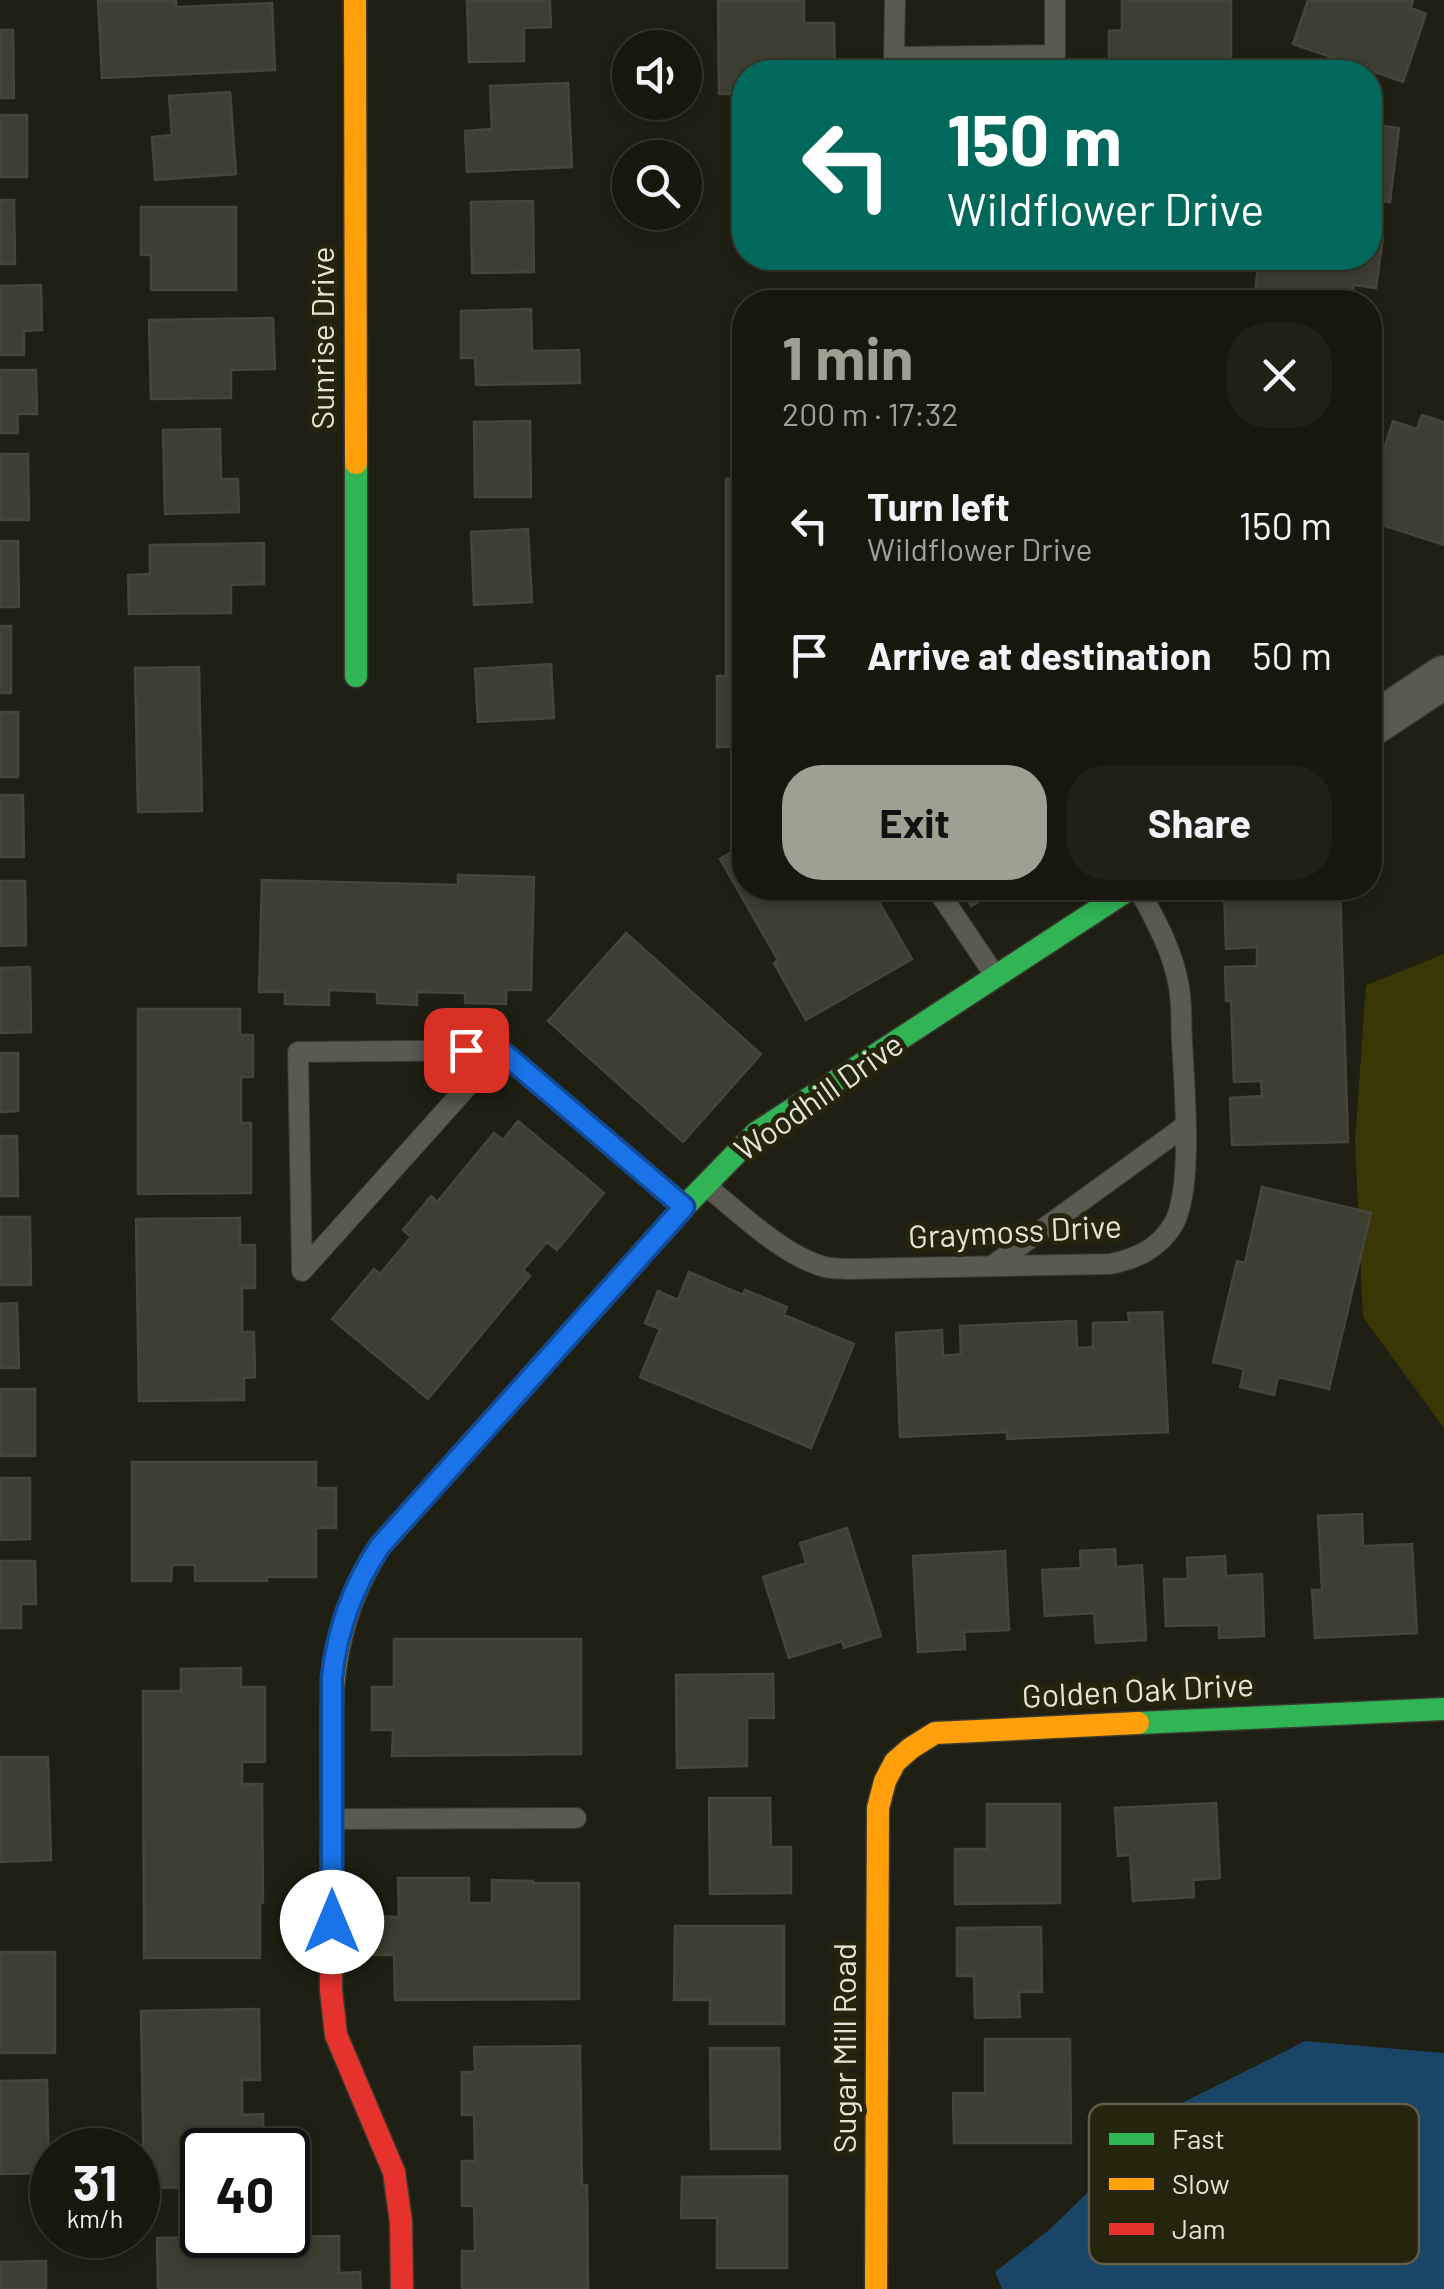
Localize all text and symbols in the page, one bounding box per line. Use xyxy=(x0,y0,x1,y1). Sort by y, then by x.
map controls xyxy=(612,30,702,230)
button: sound xyxy=(612,30,702,120)
text: 150 m xyxy=(947,96,1122,180)
icon: left xyxy=(782,100,912,230)
button: search xyxy=(612,140,702,230)
text: Wildflower Drive xyxy=(947,181,1264,235)
street label: Sunrise Drive xyxy=(302,246,340,430)
text: 1 min xyxy=(782,320,913,392)
button: close xyxy=(1227,323,1332,428)
text: 200 m · 17:32 xyxy=(782,394,959,432)
text: Turn left xyxy=(867,483,1010,529)
icon: left xyxy=(782,498,837,553)
text: 150 m xyxy=(1239,502,1332,548)
text: Wildflower Drive xyxy=(867,529,1093,567)
icon: arrive xyxy=(782,628,837,683)
text: Arrive at destination xyxy=(867,632,1212,678)
text: 50 m xyxy=(1252,632,1332,678)
button: Exit xyxy=(782,765,1047,880)
button: Share xyxy=(1067,765,1332,880)
pin xyxy=(424,1008,509,1093)
icon: arrive xyxy=(439,1023,494,1078)
street label: Woodhill Drive xyxy=(726,1023,909,1167)
street label: Graymoss Drive xyxy=(907,1205,1123,1255)
street label: Golden Oak Drive xyxy=(1021,1664,1255,1714)
position arrow xyxy=(280,1870,384,1974)
street label: Sugar Mill Road xyxy=(824,1943,862,2153)
legend xyxy=(1089,2104,1419,2264)
text: Fast xyxy=(1172,2121,1225,2155)
speed limit sign: 40 xyxy=(180,2128,310,2258)
text: 31 xyxy=(73,2151,117,2211)
text: Slow xyxy=(1172,2166,1230,2200)
text: km/h xyxy=(67,2203,123,2233)
text: Jam xyxy=(1172,2211,1226,2245)

